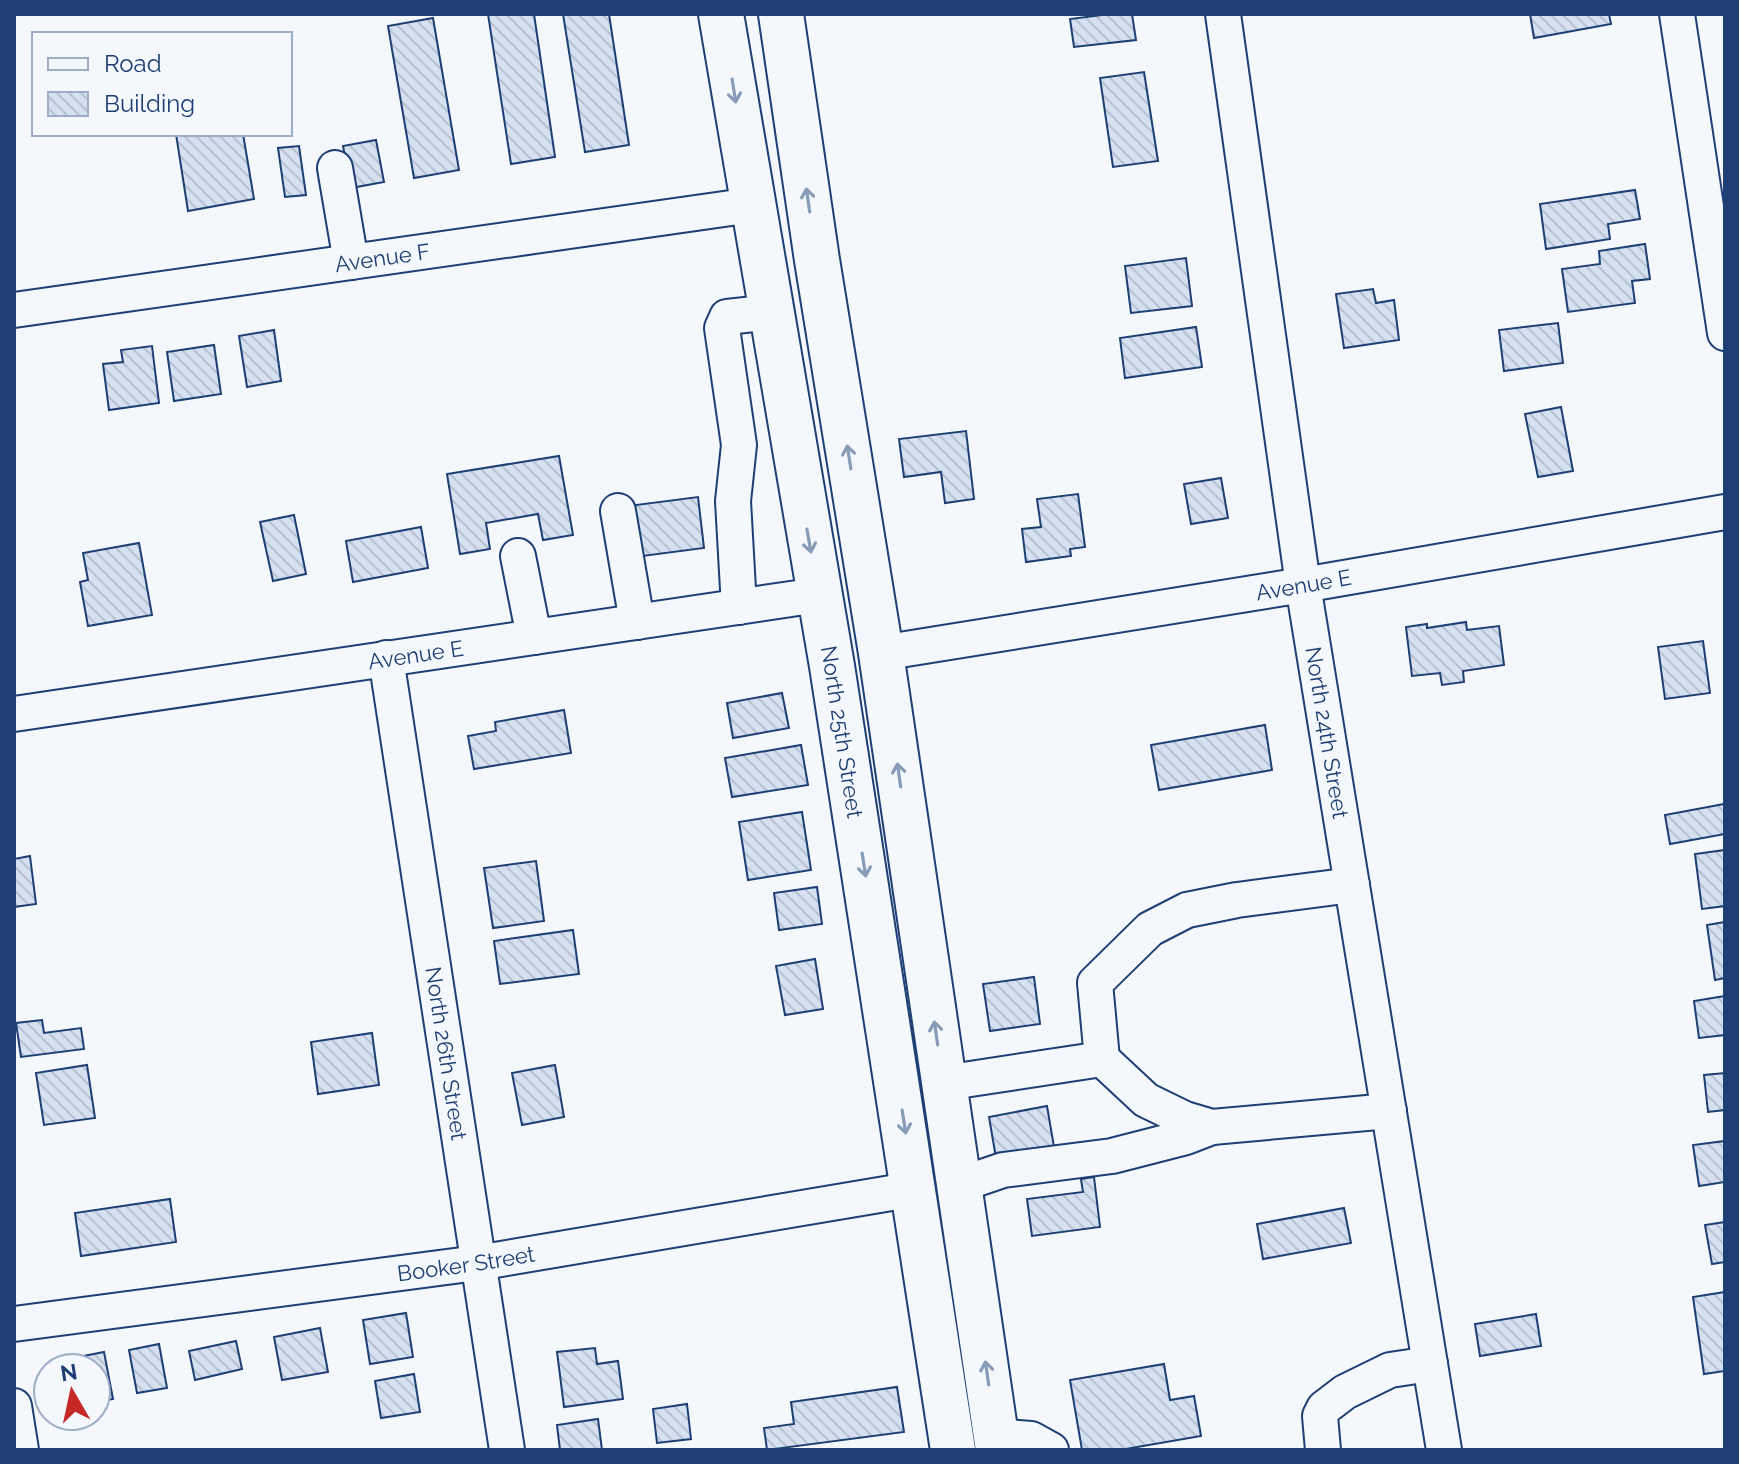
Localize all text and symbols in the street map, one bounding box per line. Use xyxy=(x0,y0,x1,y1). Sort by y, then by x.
legend xyxy=(32,32,292,136)
text: Road xyxy=(104,49,162,78)
one-way arrow xyxy=(727,78,742,103)
text: Building xyxy=(104,89,195,118)
one-way arrow xyxy=(800,188,815,213)
street label: Avenue F xyxy=(333,238,432,277)
one-way arrow xyxy=(841,444,856,470)
one-way arrow xyxy=(803,527,818,553)
street label: Avenue E xyxy=(1254,564,1353,605)
street label: Avenue E xyxy=(366,635,465,674)
street label: North 25th Street xyxy=(816,644,868,820)
street label: North 24th Street xyxy=(1300,645,1354,821)
one-way arrow xyxy=(891,763,906,788)
one-way arrow xyxy=(857,852,872,877)
street label: North 26th Street xyxy=(420,965,473,1143)
one-way arrow xyxy=(928,1020,943,1046)
one-way arrow xyxy=(897,1109,912,1134)
street label: Booker Street xyxy=(396,1240,537,1286)
north arrow xyxy=(32,1352,112,1432)
text: N xyxy=(59,1358,79,1386)
one-way arrow xyxy=(979,1361,994,1386)

